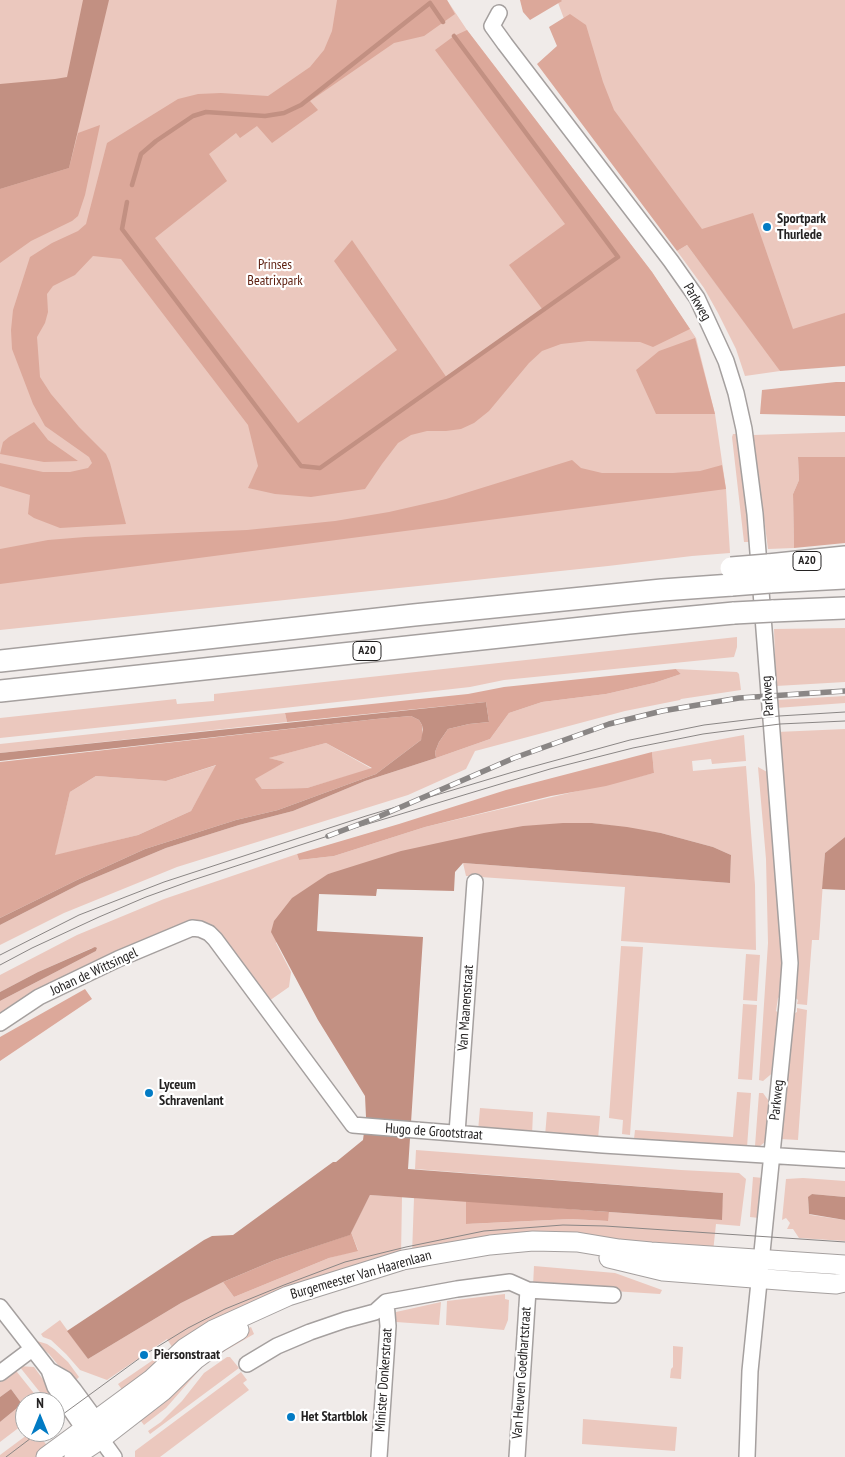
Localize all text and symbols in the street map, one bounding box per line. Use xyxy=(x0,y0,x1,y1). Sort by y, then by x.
place label: Sportpark Thurlede xyxy=(777,211,826,243)
marker: Sportpark Thurlede xyxy=(761,221,773,233)
park label: Prinses Beatrixpark xyxy=(247,257,303,290)
street label: Parkweg xyxy=(680,280,714,324)
road number: A20 xyxy=(793,552,821,570)
road number: A20 xyxy=(353,641,381,660)
street label: Parkweg xyxy=(758,675,778,717)
street label: Johan de Wittsingel xyxy=(48,944,140,1000)
street label: Van Maanenstraat xyxy=(455,964,477,1052)
place label: Lyceum Schravenlant xyxy=(159,1077,224,1110)
street label: Parkweg xyxy=(767,1079,787,1121)
marker: Lyceum Schravenlant xyxy=(143,1087,155,1099)
street label: Hugo de Grootstraat xyxy=(385,1120,483,1144)
street label: Burgemeester Van Haarenlaan xyxy=(289,1247,433,1303)
street label: Van Heuven Goedhartstraat xyxy=(509,1306,535,1440)
street label: Minister Donkerstraat xyxy=(372,1327,396,1433)
place label: Piersonstraat xyxy=(154,1347,220,1363)
marker: Piersonstraat xyxy=(138,1349,150,1361)
north arrow xyxy=(15,1392,65,1442)
text: N xyxy=(36,1394,44,1412)
place label: Het Startblok xyxy=(301,1409,368,1425)
marker: Het Startblok xyxy=(285,1411,297,1423)

